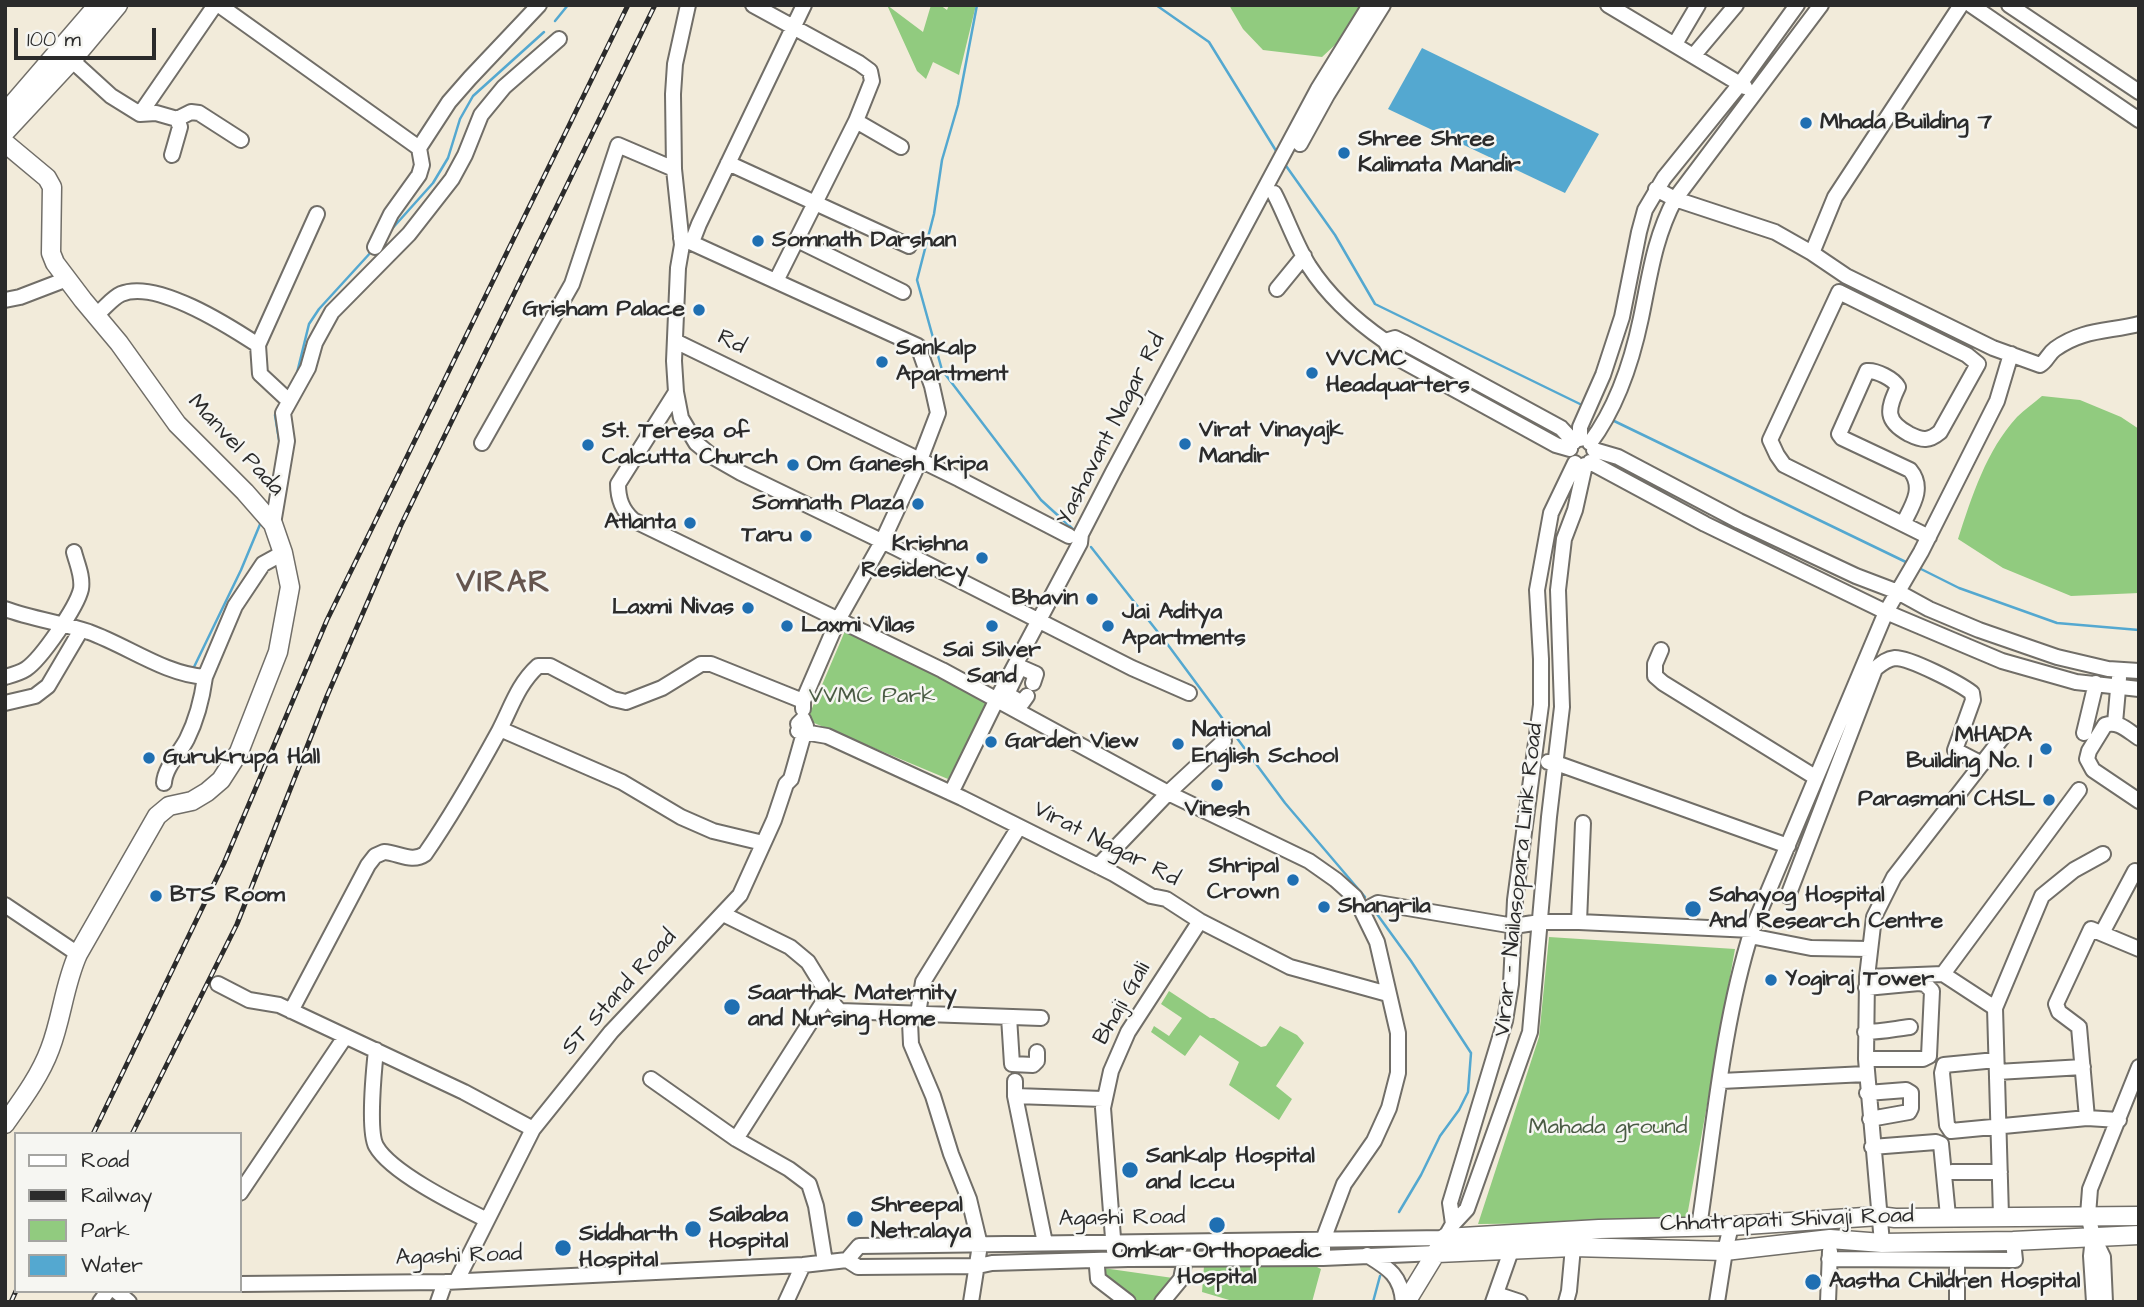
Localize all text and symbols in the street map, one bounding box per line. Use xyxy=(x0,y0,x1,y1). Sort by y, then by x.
scale bar xyxy=(18,14,159,58)
text: 100 m xyxy=(27,25,81,54)
place label: Mhada Building 7 xyxy=(1820,109,1992,137)
marker: Mhada Building 7 xyxy=(1798,115,1814,131)
place label: Shree Shree Kalimata Mandir xyxy=(1358,126,1521,180)
marker: Shree Shree Kalimata Mandir xyxy=(1336,145,1352,161)
place label: Somnath Darshan xyxy=(772,227,956,255)
marker: Somnath Darshan xyxy=(750,233,766,249)
place label: Grisham Palace xyxy=(522,296,685,324)
marker: Grisham Palace xyxy=(691,302,707,318)
street label: Rd xyxy=(712,324,750,362)
street label: Yashavant Nagar Rd xyxy=(1052,329,1172,531)
place label: Sankalp Apartment xyxy=(896,335,1008,389)
place label: VVCMC Headquarters xyxy=(1326,346,1470,400)
marker: Sankalp Apartment xyxy=(874,354,890,370)
marker: VVCMC Headquarters xyxy=(1304,365,1320,381)
street label: Manvel Pada xyxy=(181,389,289,503)
place label: Virat Vinayajk Mandir xyxy=(1199,417,1343,471)
place label: St. Teresa of Calcutta Church xyxy=(602,418,777,472)
marker: Virat Vinayajk Mandir xyxy=(1177,436,1193,452)
marker: St. Teresa of Calcutta Church xyxy=(580,437,596,453)
place label: Om Ganesh Kripa xyxy=(807,451,988,479)
marker: Om Ganesh Kripa xyxy=(785,457,801,473)
place label: Somnath Plaza xyxy=(752,490,904,518)
marker: Somnath Plaza xyxy=(910,496,926,512)
place label: Atlanta xyxy=(604,509,676,537)
marker: Atlanta xyxy=(682,515,698,531)
place label: Taru xyxy=(742,522,792,550)
marker: Taru xyxy=(798,528,814,544)
place label: Krishna Residency xyxy=(861,531,968,585)
marker: Krishna Residency xyxy=(974,550,990,566)
district label: VIRAR xyxy=(457,567,551,603)
place label: Bhavin xyxy=(1012,585,1078,613)
marker: Bhavin xyxy=(1084,591,1100,607)
place label: Laxmi Nivas xyxy=(612,594,734,622)
place label: Jai Aditya Apartments xyxy=(1122,599,1246,653)
marker: Laxmi Nivas xyxy=(740,600,756,616)
place label: Laxmi Vilas xyxy=(801,612,915,640)
marker: Laxmi Vilas xyxy=(779,618,795,634)
marker: Sai Silver Sand xyxy=(984,618,1000,634)
marker: Jai Aditya Apartments xyxy=(1100,618,1116,634)
place label: Sai Silver Sand xyxy=(943,637,1041,691)
park label: VVMC Park xyxy=(809,683,935,711)
place label: National English School xyxy=(1192,717,1338,771)
street label: Virar - Nailasopara Link Road xyxy=(1490,722,1550,1038)
place label: MHADA Building No. 1 xyxy=(1906,722,2032,776)
place label: Garden View xyxy=(1005,728,1139,756)
marker: Garden View xyxy=(983,734,999,750)
marker: National English School xyxy=(1170,736,1186,752)
marker: MHADA Building No. 1 xyxy=(2038,741,2054,757)
place label: Gurukrupa Hall xyxy=(163,744,320,772)
marker: Gurukrupa Hall xyxy=(141,750,157,766)
marker: Vinesh xyxy=(1209,777,1225,793)
place label: Parasmani CHSL xyxy=(1858,786,2035,814)
marker: Parasmani CHSL xyxy=(2041,792,2057,808)
street label: Virat Nagar Rd xyxy=(1028,796,1184,894)
place label: Vinesh xyxy=(1185,796,1249,824)
place label: Shripal Crown xyxy=(1207,853,1279,907)
marker: Shripal Crown xyxy=(1285,872,1301,888)
place label: BTS Room xyxy=(170,882,285,910)
place label: Sahayog Hospital And Research Centre xyxy=(1709,882,1943,936)
marker: BTS Room xyxy=(148,888,164,904)
place label: Shangrila xyxy=(1338,893,1431,921)
marker: Shangrila xyxy=(1316,899,1332,915)
marker: Sahayog Hospital And Research Centre xyxy=(1683,899,1703,919)
street label: ST Stand Road xyxy=(556,925,684,1061)
street label: Bhaji Gali xyxy=(1088,958,1158,1050)
place label: Yogiraj Tower xyxy=(1785,966,1934,994)
marker: Yogiraj Tower xyxy=(1763,972,1779,988)
place label: Saarthak Maternity and Nursing Home xyxy=(748,980,957,1034)
marker: Saarthak Maternity and Nursing Home xyxy=(722,997,742,1017)
park label: Mahada ground xyxy=(1529,1114,1687,1142)
legend xyxy=(14,1132,242,1293)
place label: Sankalp Hospital and Iccu xyxy=(1146,1143,1315,1197)
text: Road xyxy=(81,1146,129,1175)
marker: Sankalp Hospital and Iccu xyxy=(1120,1160,1140,1180)
text: Railway xyxy=(81,1181,152,1210)
place label: Shreepal Netralaya xyxy=(871,1192,971,1246)
place label: Saibaba Hospital xyxy=(709,1202,788,1256)
street label: Chhatrapati Shivaji Road xyxy=(1660,1203,1914,1239)
street label: Agashi Road xyxy=(1058,1204,1186,1234)
marker: Shreepal Netralaya xyxy=(845,1209,865,1229)
marker: Omkar Orthopaedic Hospital xyxy=(1207,1215,1227,1235)
text: Park xyxy=(81,1216,130,1245)
marker: Saibaba Hospital xyxy=(683,1219,703,1239)
place label: Siddharth Hospital xyxy=(579,1221,677,1275)
marker: Siddharth Hospital xyxy=(553,1238,573,1258)
place label: Omkar Orthopaedic Hospital xyxy=(1112,1238,1322,1292)
street label: Agashi Road xyxy=(395,1241,523,1273)
text: Water xyxy=(81,1251,143,1280)
place label: Aastha Children Hospital xyxy=(1829,1268,2080,1296)
marker: Aastha Children Hospital xyxy=(1803,1272,1823,1292)

